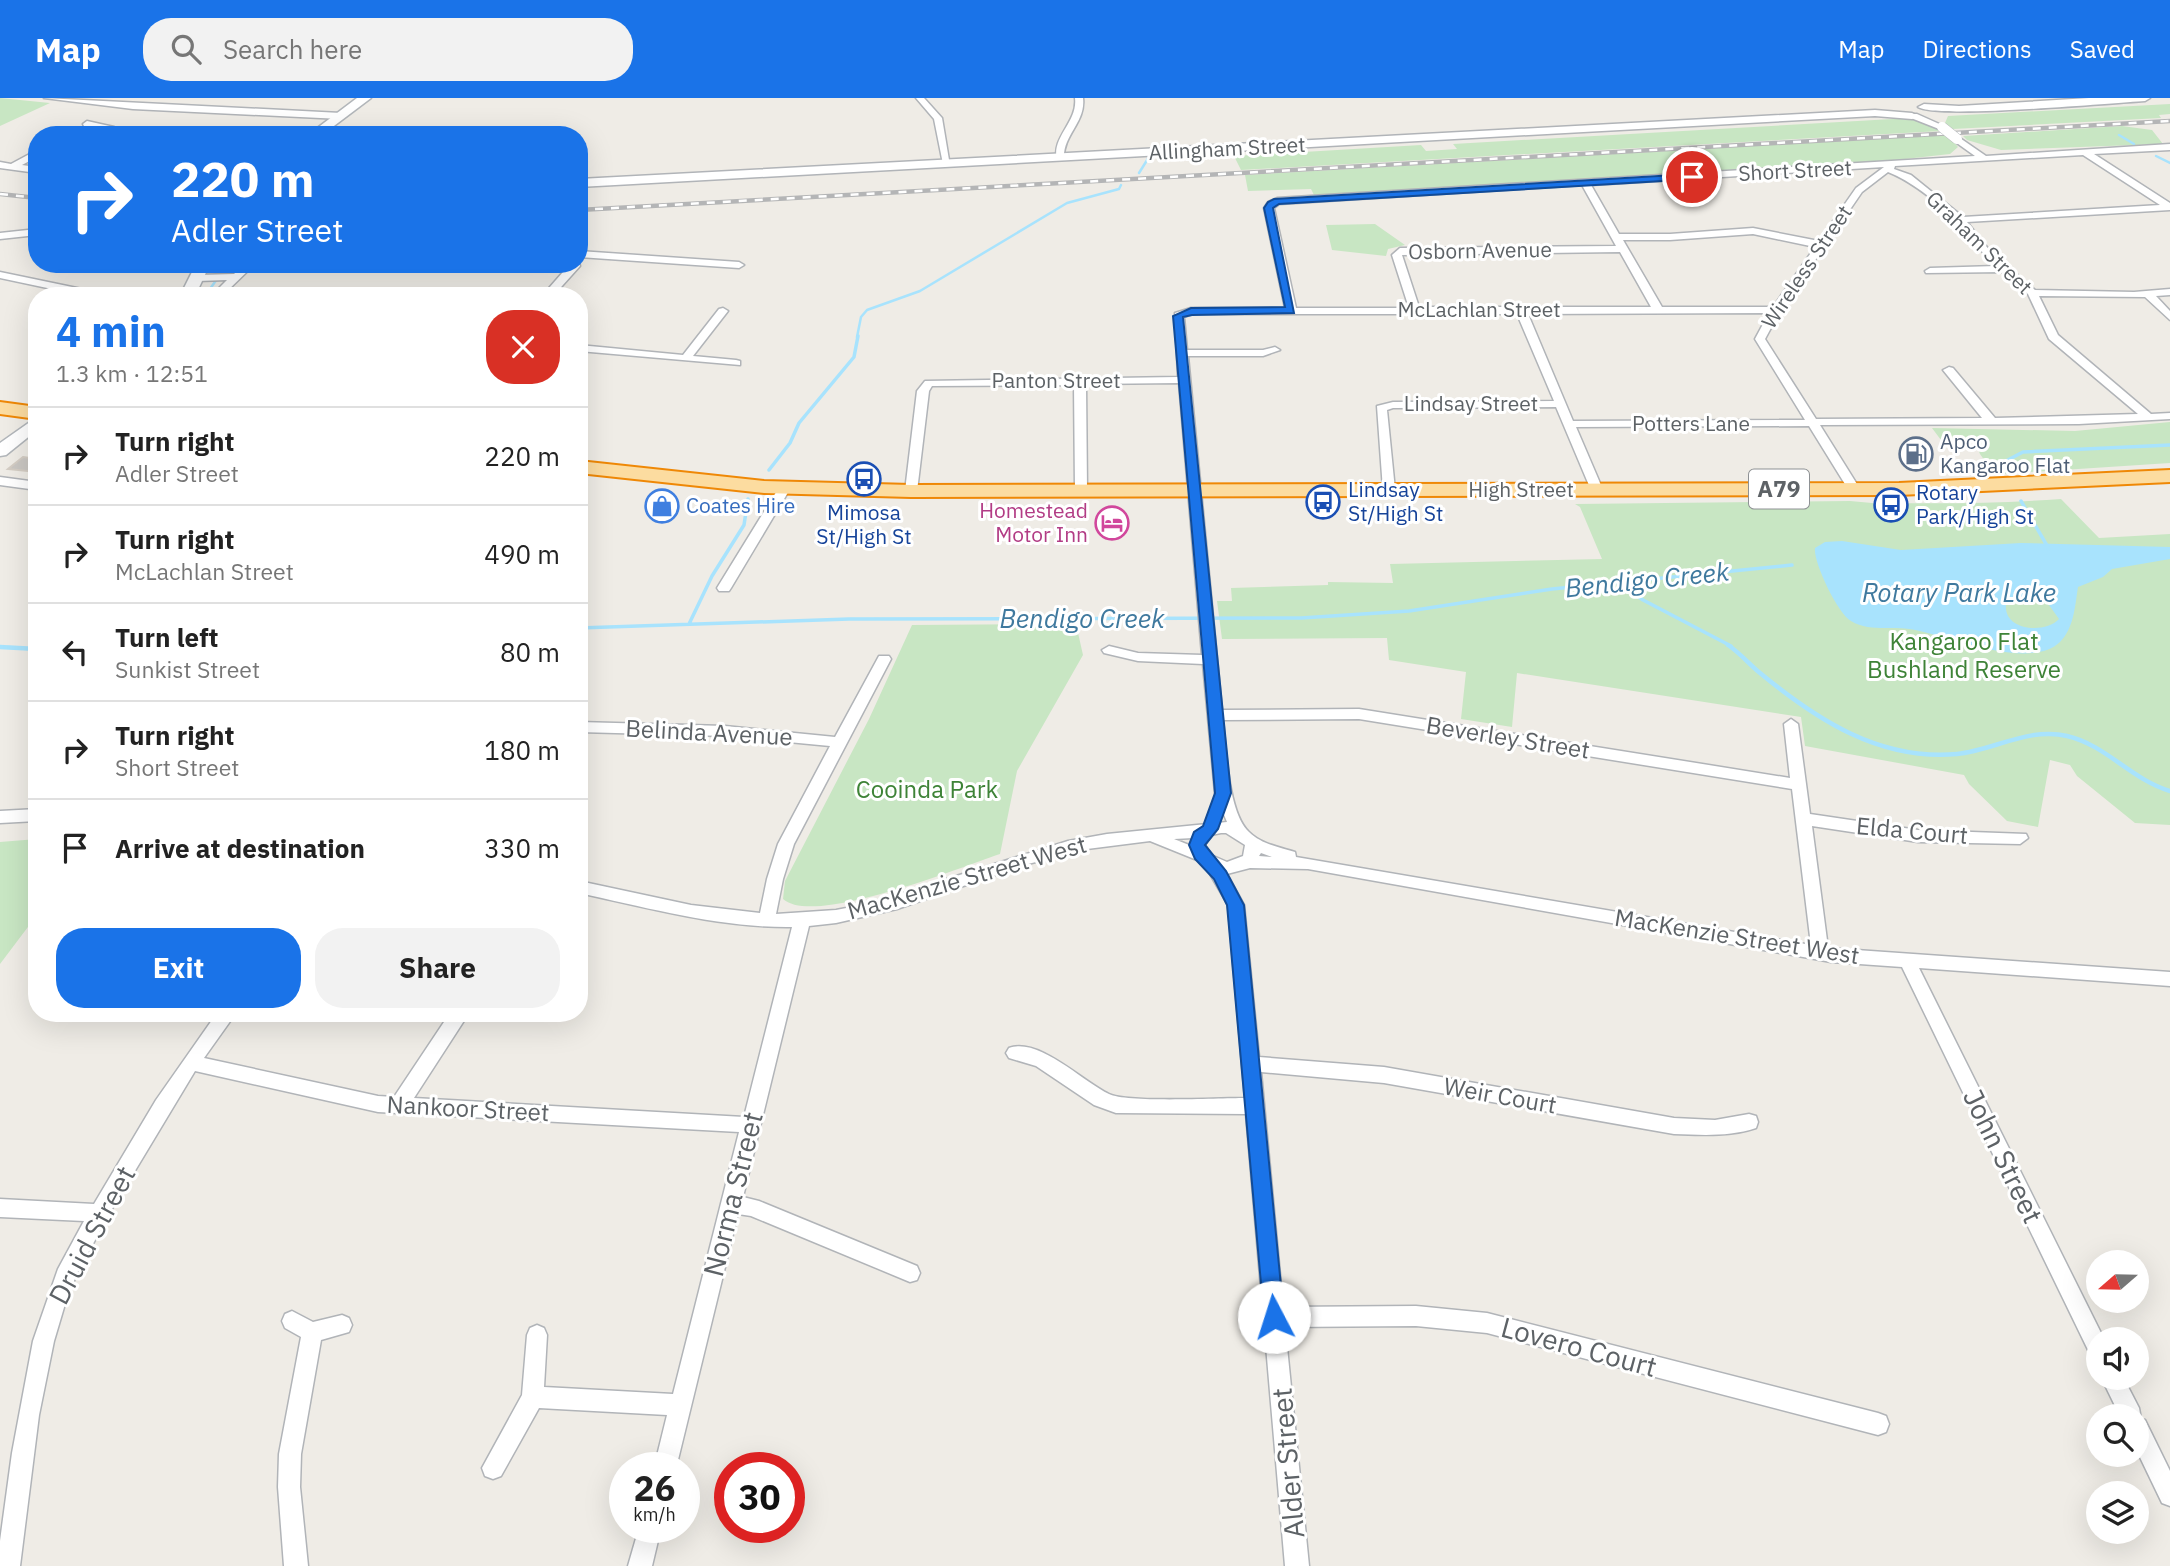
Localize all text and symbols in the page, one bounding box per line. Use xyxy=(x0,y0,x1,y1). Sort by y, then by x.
search box xyxy=(143,18,633,81)
text: Map xyxy=(35,28,101,71)
icon: search xyxy=(167,30,205,68)
text: Search here xyxy=(223,32,362,66)
text: Map xyxy=(1838,33,1884,65)
text: Directions xyxy=(1922,33,2032,65)
text: Saved xyxy=(2070,33,2135,65)
street label: Allingham Street xyxy=(1148,130,1306,166)
text: 220 m xyxy=(171,147,315,210)
pin xyxy=(1662,147,1722,207)
street label: Short Street xyxy=(1737,153,1852,187)
icon: right xyxy=(56,154,147,245)
icon: arrive xyxy=(1673,158,1711,196)
street label: Graham Street xyxy=(1921,184,2039,300)
street label: Wireless Street xyxy=(1755,199,1858,334)
text: Adler Street xyxy=(171,209,343,251)
street label: Osborn Avenue xyxy=(1408,235,1552,265)
street label: McLachlan Street xyxy=(1397,295,1561,323)
text: 4 min xyxy=(56,304,166,359)
button: close xyxy=(486,310,560,384)
text: 1.3 km · 12:51 xyxy=(56,358,208,388)
street label: Panton Street xyxy=(991,366,1121,394)
street label: Lindsay Street xyxy=(1404,389,1538,417)
street label: Potters Lane xyxy=(1632,409,1750,437)
text: Turn right xyxy=(115,424,234,458)
place label: Apco Kangaroo Flat xyxy=(1940,427,2071,479)
fuel station icon: Apco Kangaroo Flat xyxy=(1897,435,1935,473)
icon: right xyxy=(56,437,94,475)
text: 220 m xyxy=(484,439,560,473)
text: Adler Street xyxy=(115,458,239,488)
bus stop icon: Mimosa St/High St xyxy=(845,460,883,498)
road number: A79 xyxy=(1749,470,1809,508)
place label: Lindsay St/High St xyxy=(1348,475,1443,527)
street label: High Street xyxy=(1468,475,1574,503)
place label: Rotary Park/High St xyxy=(1916,478,2034,530)
bus stop icon: Lindsay St/High St xyxy=(1304,483,1342,521)
bus stop icon: Rotary Park/High St xyxy=(1872,486,1910,524)
shop icon: Coates Hire xyxy=(643,487,681,525)
place label: Coates Hire xyxy=(686,491,795,519)
place label: Homestead Motor Inn xyxy=(979,496,1088,548)
place label: Mimosa St/High St xyxy=(816,498,912,550)
hotel icon: Homestead Motor Inn xyxy=(1093,504,1131,542)
text: Turn right xyxy=(115,522,234,556)
icon: right xyxy=(56,535,94,573)
text: 490 m xyxy=(484,537,560,571)
water label: Bendigo Creek xyxy=(1563,553,1731,605)
text: McLachlan Street xyxy=(115,556,294,586)
water label: Rotary Park Lake xyxy=(1862,575,2056,609)
water label: Bendigo Creek xyxy=(1000,601,1165,635)
text: Turn left xyxy=(115,620,218,654)
park label: Kangaroo Flat Bushland Reserve xyxy=(1867,625,2061,685)
icon: left xyxy=(56,633,94,671)
text: 80 m xyxy=(500,635,560,669)
text: Sunkist Street xyxy=(115,654,260,684)
street label: Beverley Street xyxy=(1424,708,1592,766)
street label: Belinda Avenue xyxy=(625,712,794,752)
text: Turn right xyxy=(115,718,234,752)
icon: right xyxy=(56,731,94,769)
text: 180 m xyxy=(484,733,560,767)
text: Short Street xyxy=(115,752,239,782)
park label: Cooinda Park xyxy=(856,773,999,805)
street label: Elda Court xyxy=(1855,809,1969,851)
street label: MacKenzie Street West xyxy=(843,828,1090,927)
icon: arrive xyxy=(56,829,94,867)
text: Arrive at destination xyxy=(115,831,365,865)
text: 330 m xyxy=(484,831,560,865)
street label: MacKenzie Street West xyxy=(1612,901,1862,971)
button: Exit xyxy=(56,928,301,1008)
button: Share xyxy=(315,928,560,1008)
street label: Weir Court xyxy=(1441,1069,1559,1121)
street label: John Street xyxy=(1955,1082,2052,1229)
street label: Nankoor Street xyxy=(386,1088,550,1128)
street label: Norma Street xyxy=(694,1108,771,1280)
street label: Druid Street xyxy=(40,1159,143,1310)
north arrow xyxy=(2086,1250,2149,1312)
map controls xyxy=(2086,1250,2149,1544)
position arrow xyxy=(1237,1280,1311,1354)
street label: Lovero Court xyxy=(1497,1308,1661,1385)
button: sound xyxy=(2086,1327,2149,1390)
street label: Alder Street xyxy=(1262,1386,1313,1540)
button: search xyxy=(2086,1404,2149,1467)
speed limit sign: 30 xyxy=(714,1452,805,1543)
text: 26 xyxy=(633,1465,676,1511)
button: layers xyxy=(2086,1481,2149,1544)
text: km/h xyxy=(633,1503,676,1526)

